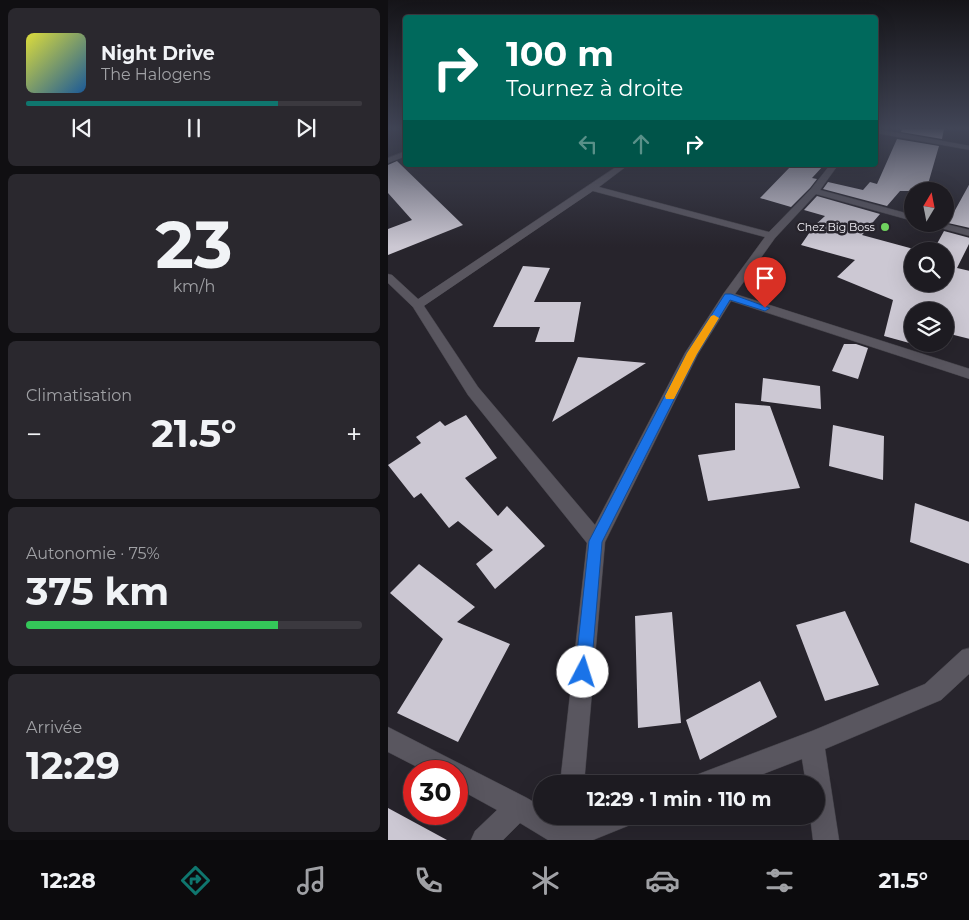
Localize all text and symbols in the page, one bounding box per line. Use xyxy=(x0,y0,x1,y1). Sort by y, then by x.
text: 100 m xyxy=(506,32,614,75)
icon: right xyxy=(423,35,488,100)
text: Night Drive xyxy=(101,42,215,65)
text: The Halogens xyxy=(101,65,211,84)
text: Tournez à droite xyxy=(506,75,683,102)
icon: previous xyxy=(68,114,96,142)
icon: pause xyxy=(180,114,208,142)
icon: next xyxy=(292,114,320,142)
icon: left xyxy=(574,130,602,158)
icon: ahead xyxy=(627,130,655,158)
icon: right xyxy=(680,130,708,158)
north arrow xyxy=(904,182,954,232)
map controls xyxy=(904,182,954,352)
text: 23 xyxy=(156,205,232,284)
place label: Chez Big Boss xyxy=(797,220,876,234)
marker: Chez Big Boss xyxy=(879,221,891,233)
button: search xyxy=(904,242,954,292)
pin xyxy=(744,257,786,308)
icon: arrive xyxy=(751,264,779,292)
text: km/h xyxy=(173,277,215,296)
button: layers xyxy=(904,302,954,352)
text: Climatisation xyxy=(26,386,132,405)
text: 21.5° xyxy=(151,410,237,457)
text: − xyxy=(26,417,42,451)
text: + xyxy=(346,417,362,451)
text: Autonomie · 75% xyxy=(26,544,160,563)
text: 375 km xyxy=(26,568,169,615)
position arrow xyxy=(556,645,608,697)
text: Arrivée xyxy=(26,718,82,737)
text: 12:29 xyxy=(26,742,120,789)
speed limit sign: 30 xyxy=(403,760,468,825)
text: 12:29 · 1 min · 110 m xyxy=(587,788,771,811)
icon: directions xyxy=(178,863,213,898)
icon: music xyxy=(294,863,329,898)
icon: phone xyxy=(411,863,446,898)
icon: climate xyxy=(528,863,563,898)
icon: car xyxy=(645,863,680,898)
icon: filters xyxy=(762,863,797,898)
text: 12:28 xyxy=(41,867,96,894)
text: 21.5° xyxy=(878,867,928,894)

